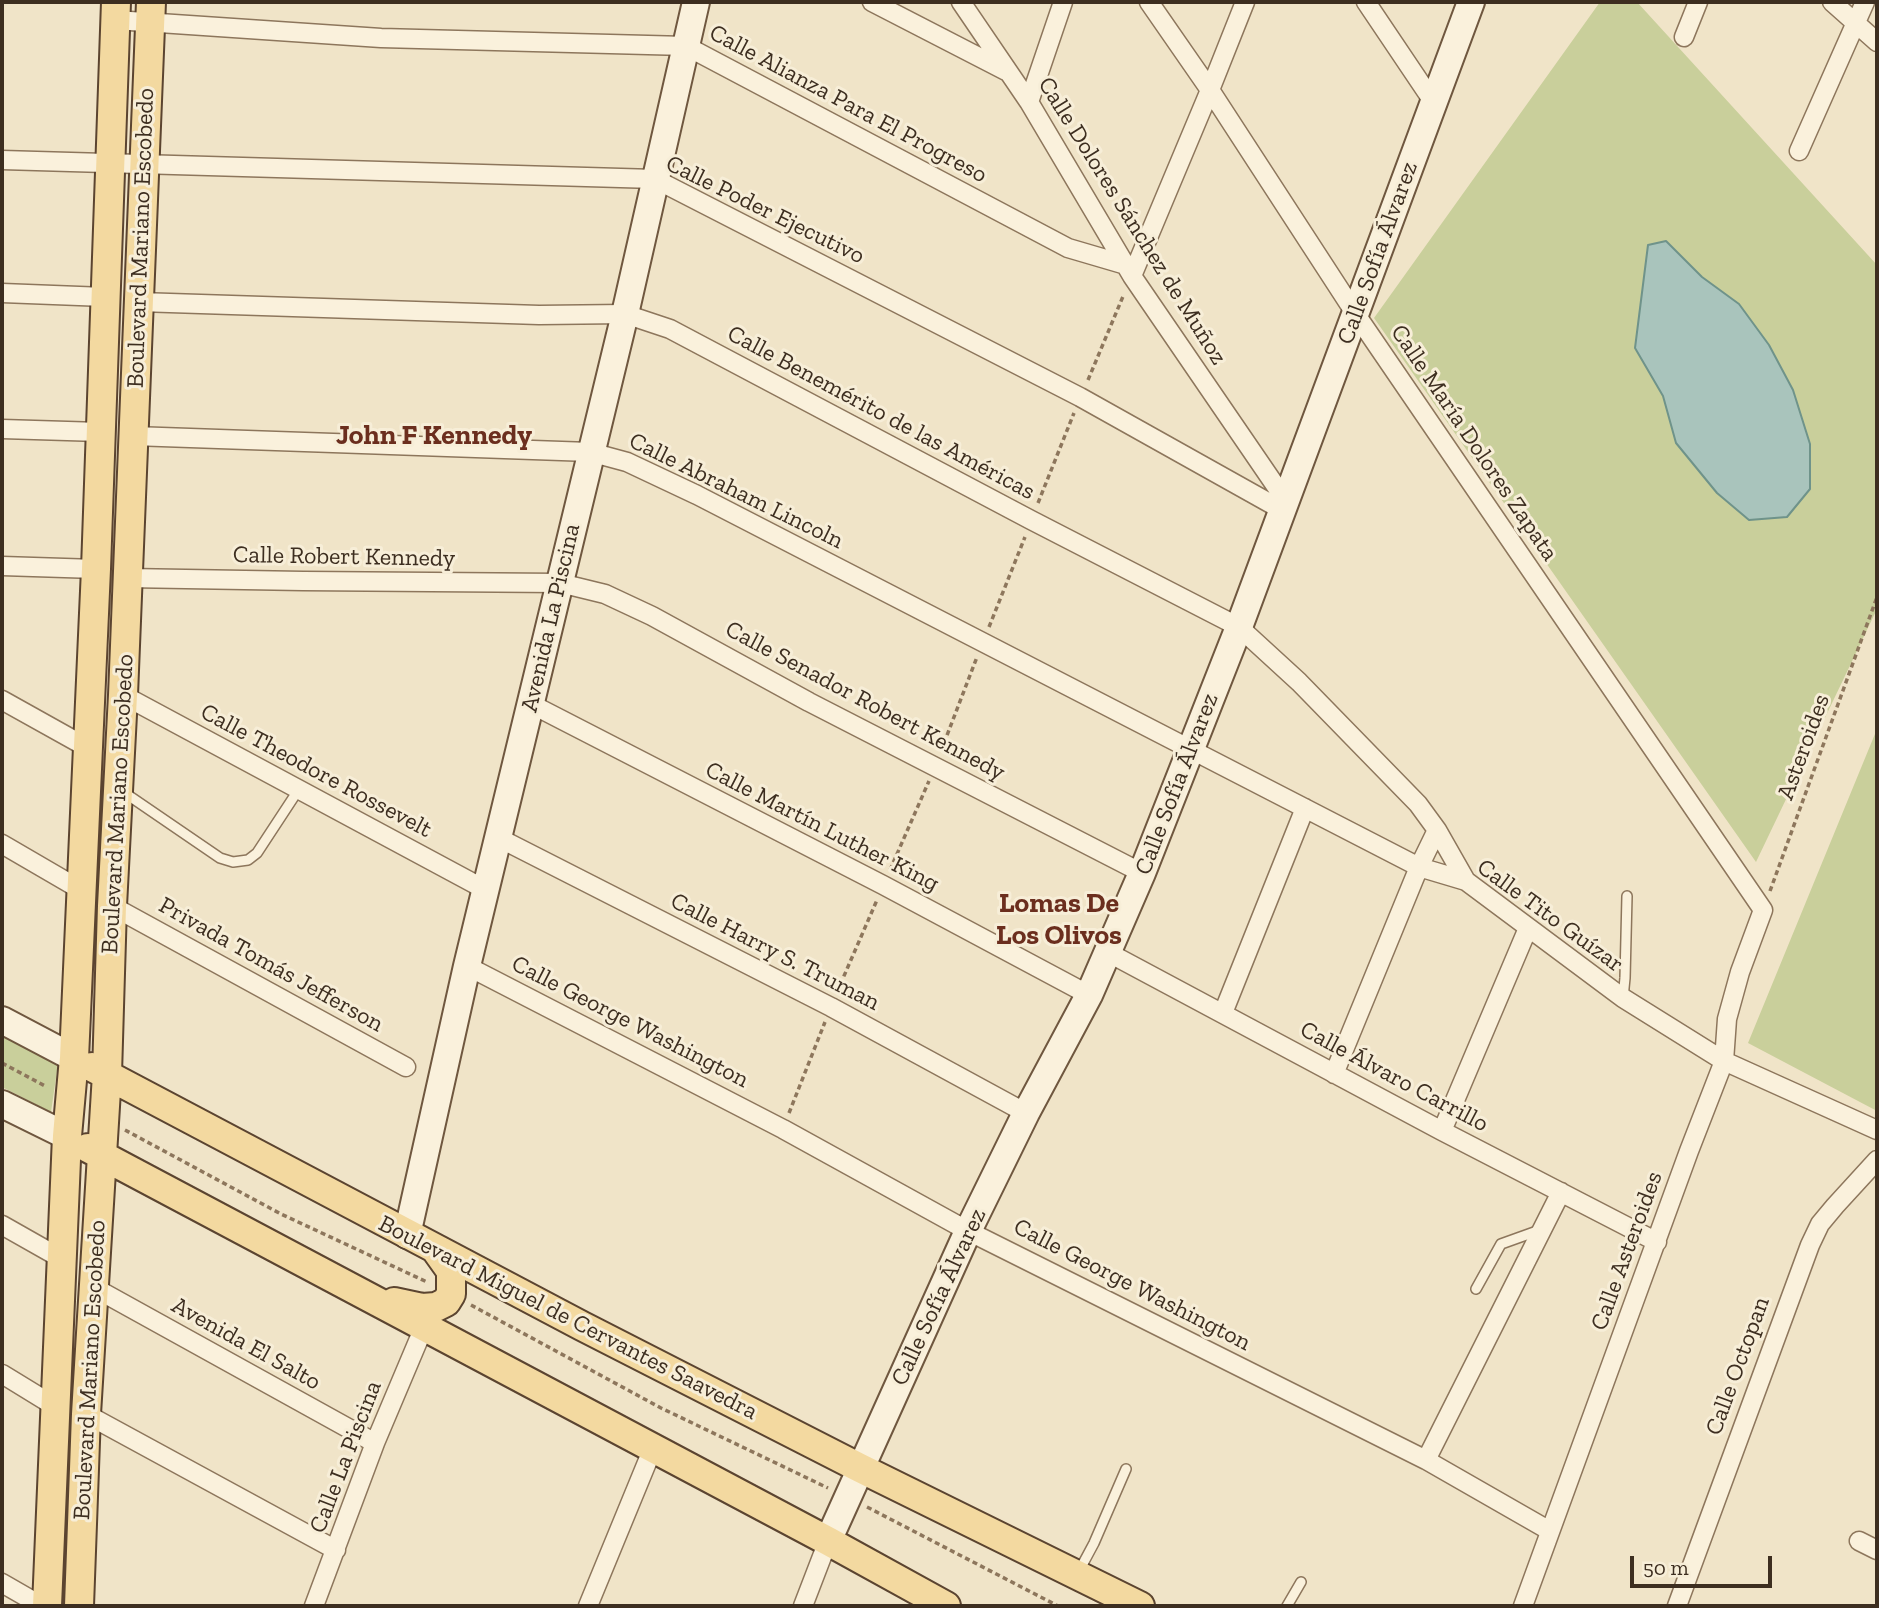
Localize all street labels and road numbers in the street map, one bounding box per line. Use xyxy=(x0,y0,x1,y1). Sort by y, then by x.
street label: Calle Alianza Para El Progreso xyxy=(704,18,992,190)
street label: Calle Dolores Sánchez de Muñoz xyxy=(1031,72,1233,370)
street label: Boulevard Mariano Escobedo xyxy=(121,88,161,388)
street label: Calle Poder Ejecutivo xyxy=(661,149,869,271)
street label: Calle Sofía Álvarez xyxy=(1332,158,1424,348)
street label: Calle Benemérito de las Américas xyxy=(722,319,1040,507)
street label: Calle María Dolores Zapata xyxy=(1384,319,1564,567)
street label: Calle Abraham Lincoln xyxy=(624,427,848,555)
street label: Avenida La Piscina xyxy=(515,521,587,715)
street label: Calle Robert Kennedy xyxy=(233,541,455,573)
street label: Calle Senador Robert Kennedy xyxy=(720,615,1010,787)
street label: Boulevard Mariano Escobedo xyxy=(96,653,140,955)
street label: Calle Sofía Álvarez xyxy=(1129,689,1225,879)
street label: Asteroides xyxy=(1772,690,1836,804)
street label: Calle Theodore Rossevelt xyxy=(195,698,437,844)
street label: Calle Martín Luther King xyxy=(700,755,944,899)
street label: Calle Tito Guízar xyxy=(1471,853,1629,979)
street label: Calle Harry S. Truman xyxy=(665,887,885,1017)
street label: Privada Tomás Jefferson xyxy=(154,891,388,1039)
street label: Calle George Washington xyxy=(507,950,753,1094)
street label: Calle Álvaro Carrillo xyxy=(1295,1015,1493,1139)
street label: Calle Asteroides xyxy=(1585,1168,1669,1334)
street label: Calle Sofía Álvarez xyxy=(885,1204,993,1390)
street label: Boulevard Miguel de Cervantes Saavedra xyxy=(374,1209,762,1427)
street label: Calle George Washington xyxy=(1009,1213,1255,1357)
street label: Boulevard Mariano Escobedo xyxy=(68,1219,112,1521)
street label: Avenida El Salto xyxy=(166,1291,326,1397)
street label: Calle Octopan xyxy=(1700,1293,1776,1439)
street label: Calle La Piscina xyxy=(304,1377,388,1537)

